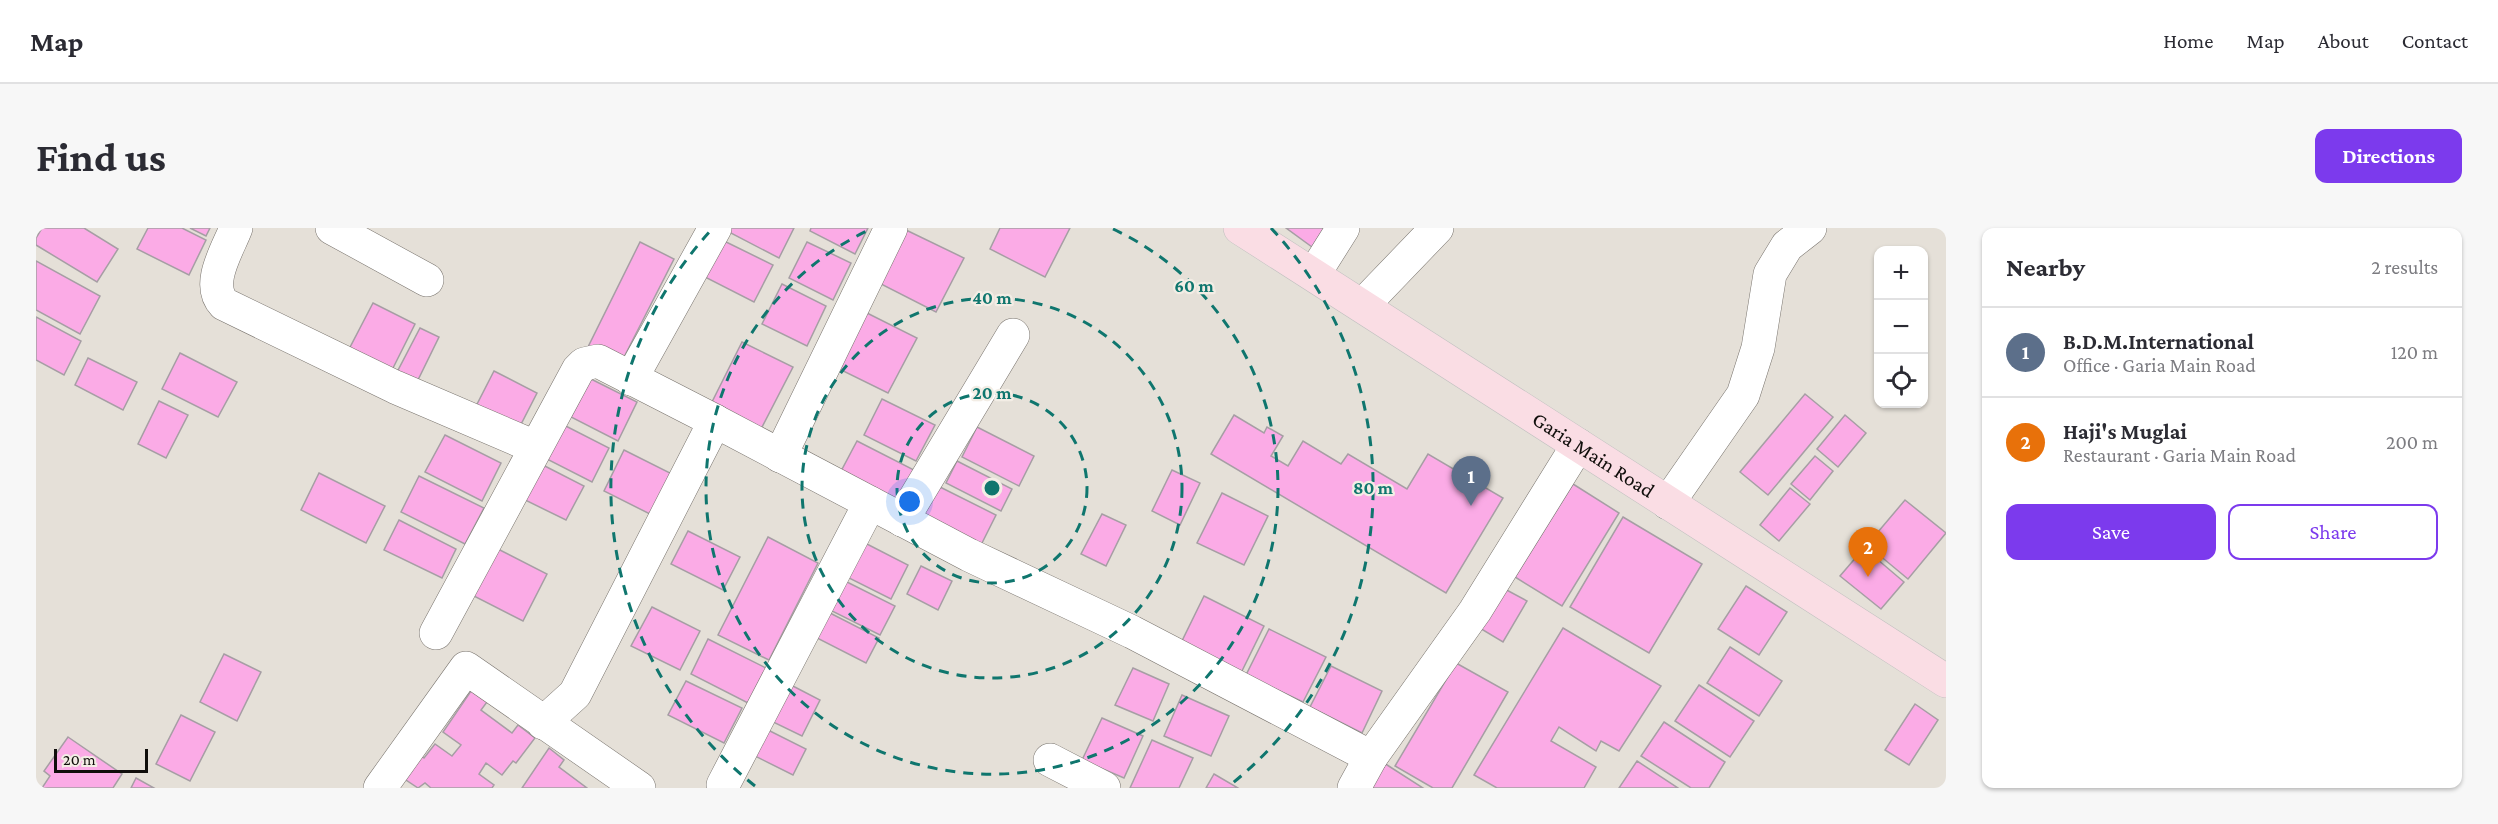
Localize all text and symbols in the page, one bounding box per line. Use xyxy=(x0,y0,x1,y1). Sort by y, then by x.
text: Map xyxy=(30,26,83,57)
text: Home xyxy=(2163,29,2213,53)
text: Map xyxy=(2246,29,2285,53)
text: About xyxy=(2318,29,2369,53)
text: Contact xyxy=(2402,29,2468,53)
button: Directions xyxy=(2315,129,2462,183)
text: Find us xyxy=(36,133,166,180)
map controls xyxy=(1874,246,1928,408)
button: + xyxy=(1874,246,1928,300)
text: Nearby xyxy=(2006,253,2085,282)
text: 2 results xyxy=(2371,256,2438,278)
text: 60 m xyxy=(1174,276,1214,296)
text: 40 m xyxy=(972,288,1012,308)
button: − xyxy=(1874,300,1928,354)
text: B.D.M.International xyxy=(2063,329,2254,354)
text: 1 xyxy=(2022,341,2029,363)
text: 120 m xyxy=(2391,341,2438,363)
button: locate xyxy=(1874,354,1928,408)
text: Office · Garia Main Road xyxy=(2063,354,2256,376)
text: 20 m xyxy=(973,383,1012,403)
street label: Garia Main Road xyxy=(1528,407,1659,503)
text: Haji's Muglai xyxy=(2063,419,2187,444)
text: 2 xyxy=(2020,431,2031,453)
text: 200 m xyxy=(2386,431,2438,453)
text: Restaurant · Garia Main Road xyxy=(2063,444,2296,466)
pin: 1 xyxy=(1452,456,1490,506)
centre of rings xyxy=(982,478,1002,498)
text: 80 m xyxy=(1353,478,1394,498)
your location xyxy=(895,487,924,516)
button: Save xyxy=(2006,504,2216,560)
button: Share xyxy=(2228,504,2438,560)
pin: 2 xyxy=(1848,528,1888,577)
scale bar xyxy=(54,746,148,774)
text: 20 m xyxy=(63,751,96,768)

